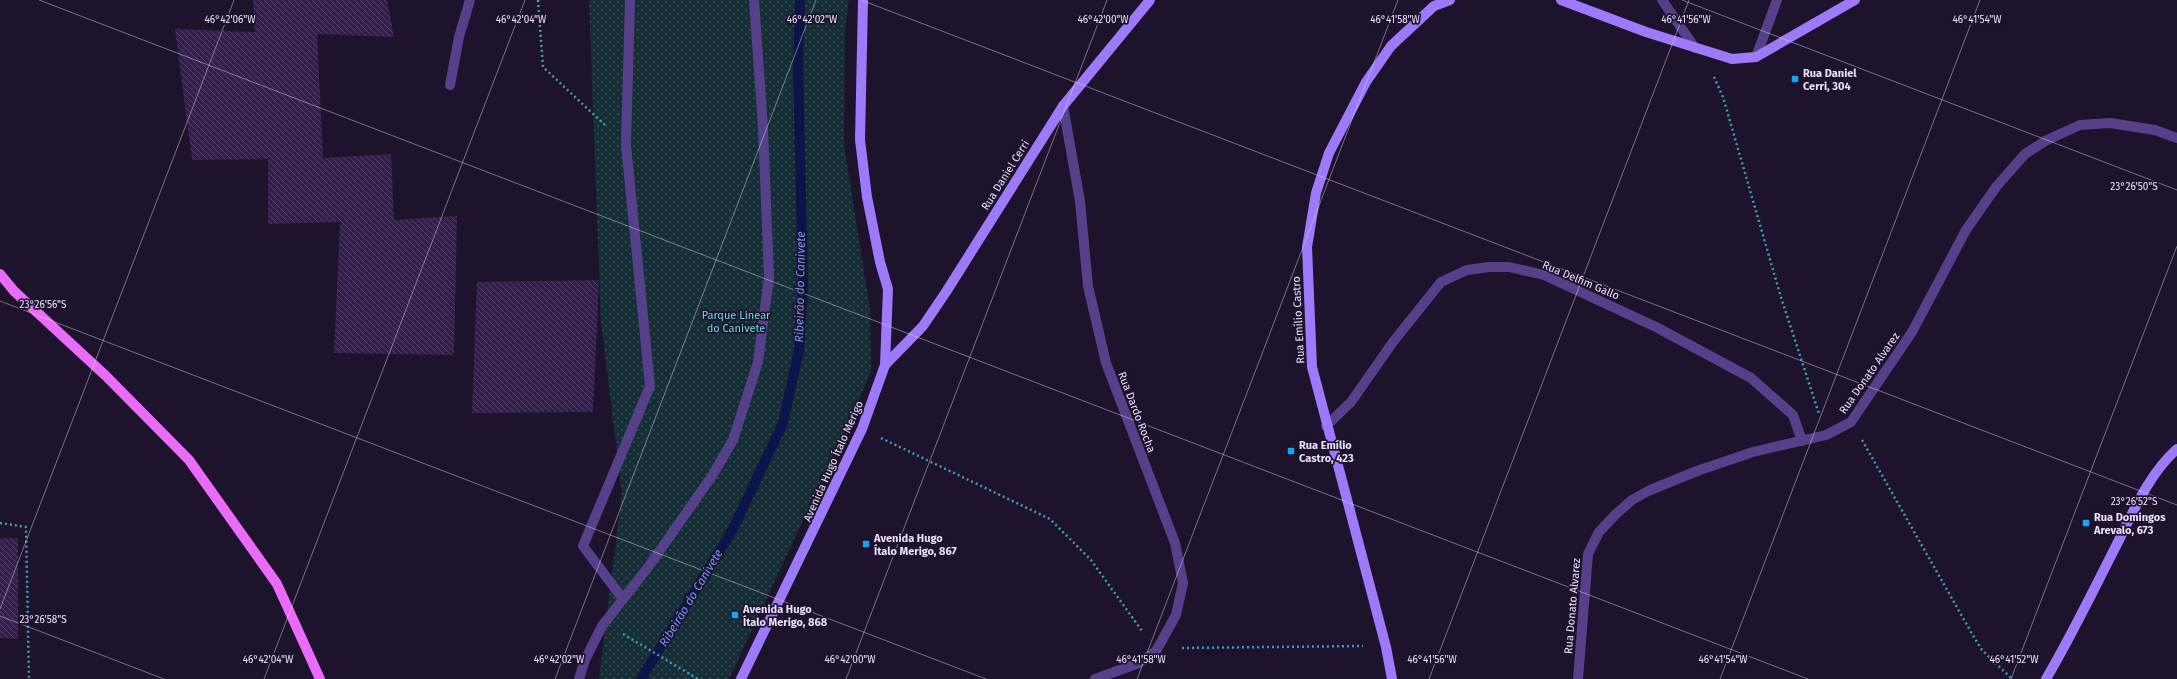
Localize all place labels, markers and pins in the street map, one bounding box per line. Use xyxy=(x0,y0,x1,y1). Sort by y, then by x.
place label: Rua Daniel Cerri, 304 xyxy=(1803,67,1857,93)
marker: Rua Daniel Cerri, 304 xyxy=(1790,74,1800,84)
place label: Rua Emílio Castro, 423 xyxy=(1299,439,1354,465)
marker: Rua Emílio Castro, 423 xyxy=(1286,446,1296,456)
place label: Rua Domingos Arevalo, 673 xyxy=(2093,511,2166,537)
marker: Rua Domingos Arevalo, 673 xyxy=(2081,518,2091,528)
place label: Avenida Hugo Ítalo Merigo, 867 xyxy=(873,532,957,558)
marker: Avenida Hugo Ítalo Merigo, 867 xyxy=(861,539,871,549)
place label: Avenida Hugo Ítalo Merigo, 868 xyxy=(742,603,828,629)
marker: Avenida Hugo Ítalo Merigo, 868 xyxy=(730,610,740,620)

